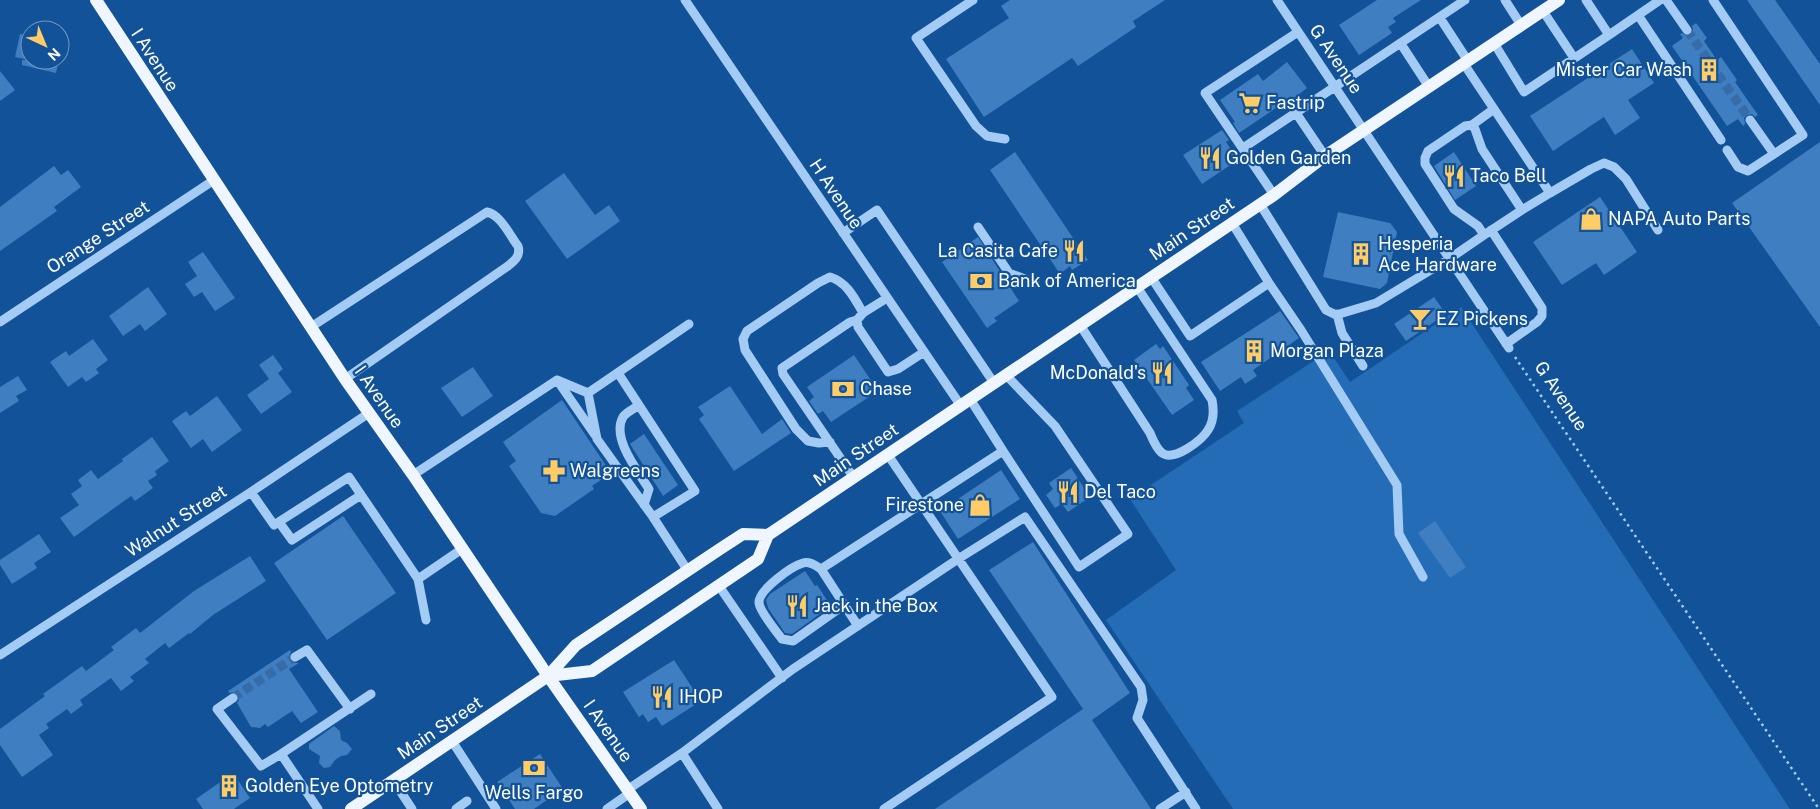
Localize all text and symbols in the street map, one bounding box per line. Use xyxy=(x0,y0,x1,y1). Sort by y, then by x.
north arrow xyxy=(20,20,70,70)
street label: G Avenue xyxy=(1306,20,1367,98)
street label: I Avenue xyxy=(127,24,184,95)
text: N xyxy=(45,45,64,64)
building icon: Mister Car Wash xyxy=(1696,57,1722,83)
place label: Mister Car Wash xyxy=(1555,59,1692,80)
supermarket icon: Fastrip xyxy=(1237,90,1263,116)
place label: Fastrip xyxy=(1266,92,1325,113)
restaurant icon: Golden Garden xyxy=(1197,145,1223,171)
place label: Golden Garden xyxy=(1226,147,1351,168)
street label: H Avenue xyxy=(805,155,867,233)
restaurant icon: Taco Bell xyxy=(1441,163,1467,189)
place label: Taco Bell xyxy=(1470,165,1547,186)
street label: Main Street xyxy=(1145,193,1238,265)
street label: Orange Street xyxy=(42,196,153,278)
shop icon: NAPA Auto Parts xyxy=(1578,206,1604,232)
place label: NAPA Auto Parts xyxy=(1608,208,1750,229)
place label: Hesperia Ace Hardware xyxy=(1378,233,1497,275)
restaurant icon: La Casita Cafe xyxy=(1061,238,1087,264)
place label: La Casita Cafe xyxy=(937,240,1058,261)
building icon: Hesperia Ace Hardware xyxy=(1348,241,1374,267)
bank icon: Bank of America xyxy=(968,268,994,294)
place label: Bank of America xyxy=(998,270,1136,291)
bar icon: EZ Pickens xyxy=(1407,306,1433,332)
place label: EZ Pickens xyxy=(1436,308,1528,329)
building icon: Morgan Plaza xyxy=(1241,338,1267,364)
place label: Morgan Plaza xyxy=(1270,340,1384,361)
street label: G Avenue xyxy=(1531,357,1592,435)
restaurant icon: McDonald's xyxy=(1149,360,1175,386)
street label: I Avenue xyxy=(350,361,408,432)
place label: McDonald's xyxy=(1050,362,1146,383)
bank icon: Chase xyxy=(830,376,856,402)
place label: Chase xyxy=(860,378,912,399)
street label: Main Street xyxy=(809,419,902,491)
pharmacy icon: Walgreens xyxy=(541,458,567,484)
place label: Walgreens xyxy=(570,460,660,481)
restaurant icon: Del Taco xyxy=(1055,479,1081,505)
street label: Walnut Street xyxy=(121,480,230,561)
place label: Del Taco xyxy=(1084,481,1156,502)
shop icon: Firestone xyxy=(967,492,993,518)
place label: Firestone xyxy=(885,494,964,515)
restaurant icon: Jack in the Box xyxy=(784,593,810,619)
place label: Jack in the Box xyxy=(814,595,938,616)
restaurant icon: IHOP xyxy=(649,684,675,710)
place label: IHOP xyxy=(679,686,723,707)
street label: Main Street xyxy=(393,692,486,764)
street label: I Avenue xyxy=(579,695,637,766)
bank icon: Wells Fargo xyxy=(521,755,547,781)
building icon: Golden Eye Optometry xyxy=(216,773,242,799)
place label: Golden Eye Optometry xyxy=(245,775,434,796)
place label: Wells Fargo xyxy=(485,782,583,803)

